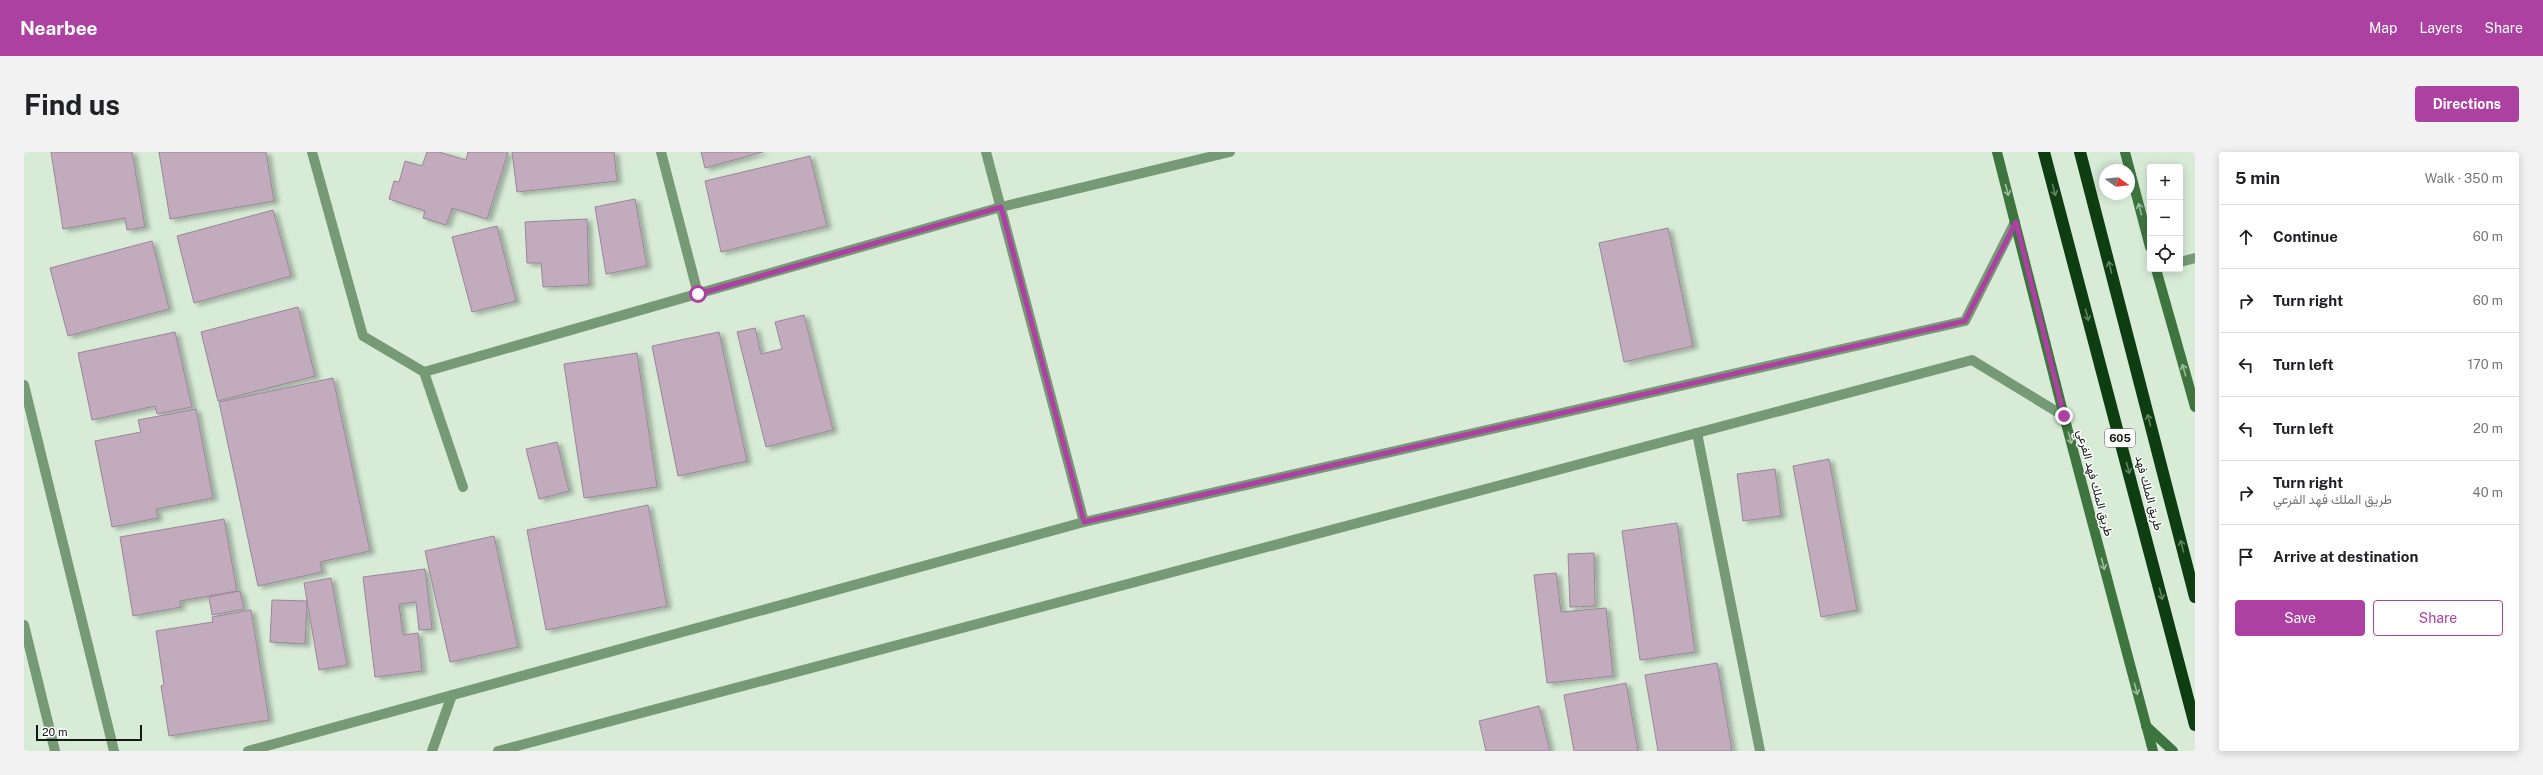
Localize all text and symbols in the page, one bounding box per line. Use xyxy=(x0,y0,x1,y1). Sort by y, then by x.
text: Nearbee xyxy=(20,17,98,39)
text: Map xyxy=(2369,20,2397,36)
text: Layers xyxy=(2419,20,2463,36)
text: Share xyxy=(2485,20,2523,36)
button: Directions xyxy=(2415,86,2519,122)
text: Find us xyxy=(24,88,120,121)
north arrow xyxy=(2099,164,2135,200)
map controls xyxy=(2147,164,2183,272)
button: + xyxy=(2147,164,2183,200)
text: 5 min xyxy=(2235,168,2280,188)
text: Walk · 350 m xyxy=(2425,171,2503,186)
one-way arrow xyxy=(2004,183,2011,196)
one-way arrow xyxy=(2051,183,2059,196)
button: − xyxy=(2147,200,2183,236)
one-way arrow xyxy=(2136,203,2143,216)
icon: ahead xyxy=(2235,226,2257,248)
text: Continue xyxy=(2273,228,2338,245)
text: 60 m xyxy=(2473,229,2503,244)
button: locate xyxy=(2147,236,2183,272)
one-way arrow xyxy=(2106,261,2113,274)
route start xyxy=(689,285,707,303)
icon: right xyxy=(2235,290,2257,312)
text: Turn right xyxy=(2273,292,2343,309)
text: 60 m xyxy=(2473,293,2503,308)
one-way arrow xyxy=(2084,309,2092,322)
icon: left xyxy=(2235,354,2257,376)
text: Turn left xyxy=(2273,356,2334,373)
text: 170 m xyxy=(2468,357,2503,372)
one-way arrow xyxy=(2180,364,2187,377)
route end xyxy=(2055,407,2073,425)
one-way arrow xyxy=(2145,414,2153,427)
icon: left xyxy=(2235,418,2257,440)
text: Turn left xyxy=(2273,420,2334,437)
text: 20 m xyxy=(2473,421,2503,436)
street label: طريق الملك فهد الفرعي xyxy=(2071,428,2116,539)
road number: 605 xyxy=(2105,429,2135,447)
one-way arrow xyxy=(2067,431,2074,444)
street label: طريق الملك فهد xyxy=(2131,454,2166,532)
one-way arrow xyxy=(2124,461,2132,474)
text: Turn right xyxy=(2273,474,2343,491)
icon: right xyxy=(2235,482,2257,504)
text: 40 m xyxy=(2472,485,2503,500)
text: طريق الملك فهد الفرعي xyxy=(2273,492,2392,507)
one-way arrow xyxy=(2178,540,2185,553)
icon: arrive xyxy=(2235,546,2257,568)
text: Arrive at destination xyxy=(2273,548,2418,565)
one-way arrow xyxy=(2100,557,2107,570)
one-way arrow xyxy=(2157,587,2165,600)
button: Save xyxy=(2235,600,2365,636)
button: Share xyxy=(2373,600,2503,636)
one-way arrow xyxy=(2133,682,2141,695)
scale bar xyxy=(36,723,142,742)
text: 20 m xyxy=(42,726,67,738)

